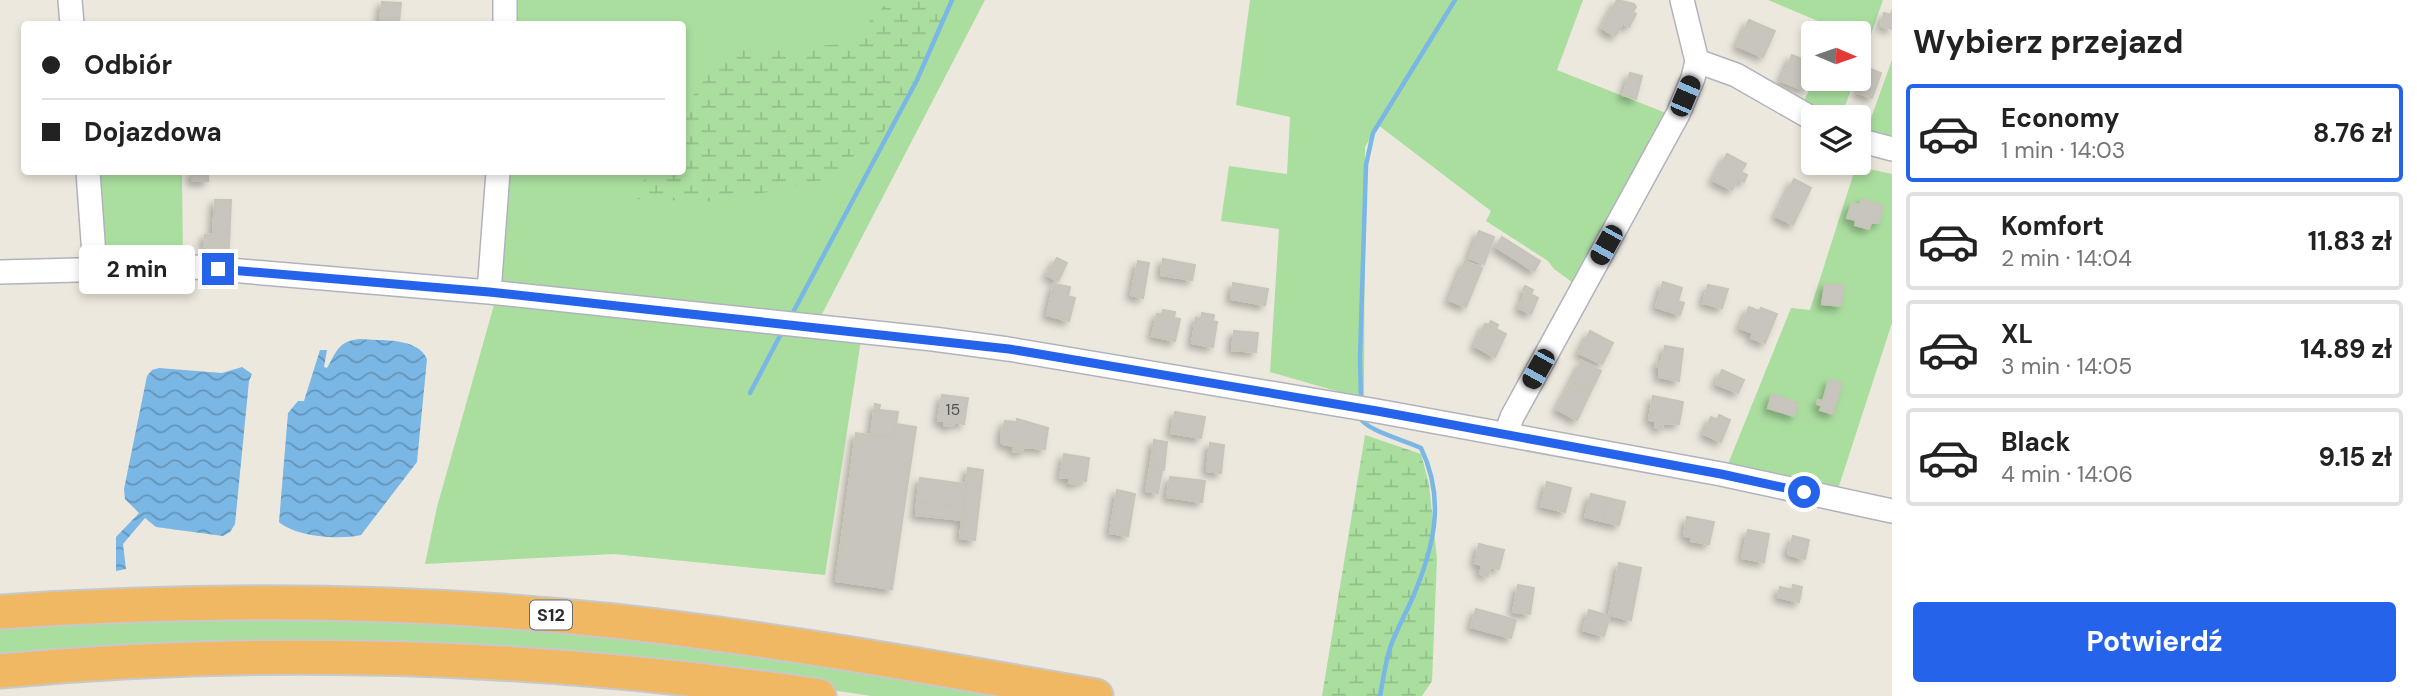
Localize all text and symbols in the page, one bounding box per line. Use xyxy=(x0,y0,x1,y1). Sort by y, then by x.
north arrow xyxy=(1801,21,1871,91)
map controls xyxy=(1801,21,1871,175)
text: Wybierz przejazd xyxy=(1913,21,2183,63)
text: Odbiór xyxy=(84,48,172,82)
car xyxy=(1668,73,1703,119)
text: Economy xyxy=(2001,101,2119,135)
icon: car xyxy=(1917,102,1980,165)
button: layers xyxy=(1801,105,1871,175)
text: Dojazdowa xyxy=(84,115,222,149)
text: 8.76 zł xyxy=(2313,116,2392,150)
text: 1 min · 14:03 xyxy=(2001,135,2125,165)
text: Komfort xyxy=(2001,209,2104,243)
icon: car xyxy=(1917,210,1980,273)
car xyxy=(1587,222,1626,268)
text: 11.83 zł xyxy=(2308,224,2392,258)
text: 2 min · 14:04 xyxy=(2001,243,2132,273)
callout: 2 min xyxy=(78,244,194,294)
route end xyxy=(202,253,234,285)
text: 2 min xyxy=(107,254,167,284)
text: XL xyxy=(2001,317,2033,351)
icon: car xyxy=(1917,318,1980,381)
text: 14.89 zł xyxy=(2300,332,2392,366)
car xyxy=(1519,346,1558,392)
text: 3 min · 14:05 xyxy=(2001,351,2132,381)
house number: 15 xyxy=(946,399,960,420)
text: Black xyxy=(2001,425,2071,459)
icon: car xyxy=(1917,426,1980,489)
text: 9.15 zł xyxy=(2318,440,2392,474)
text: 4 min · 14:06 xyxy=(2001,459,2133,489)
route start xyxy=(1788,476,1820,508)
road number: S12 xyxy=(530,600,572,630)
button: Potwierdź xyxy=(1913,602,2396,682)

